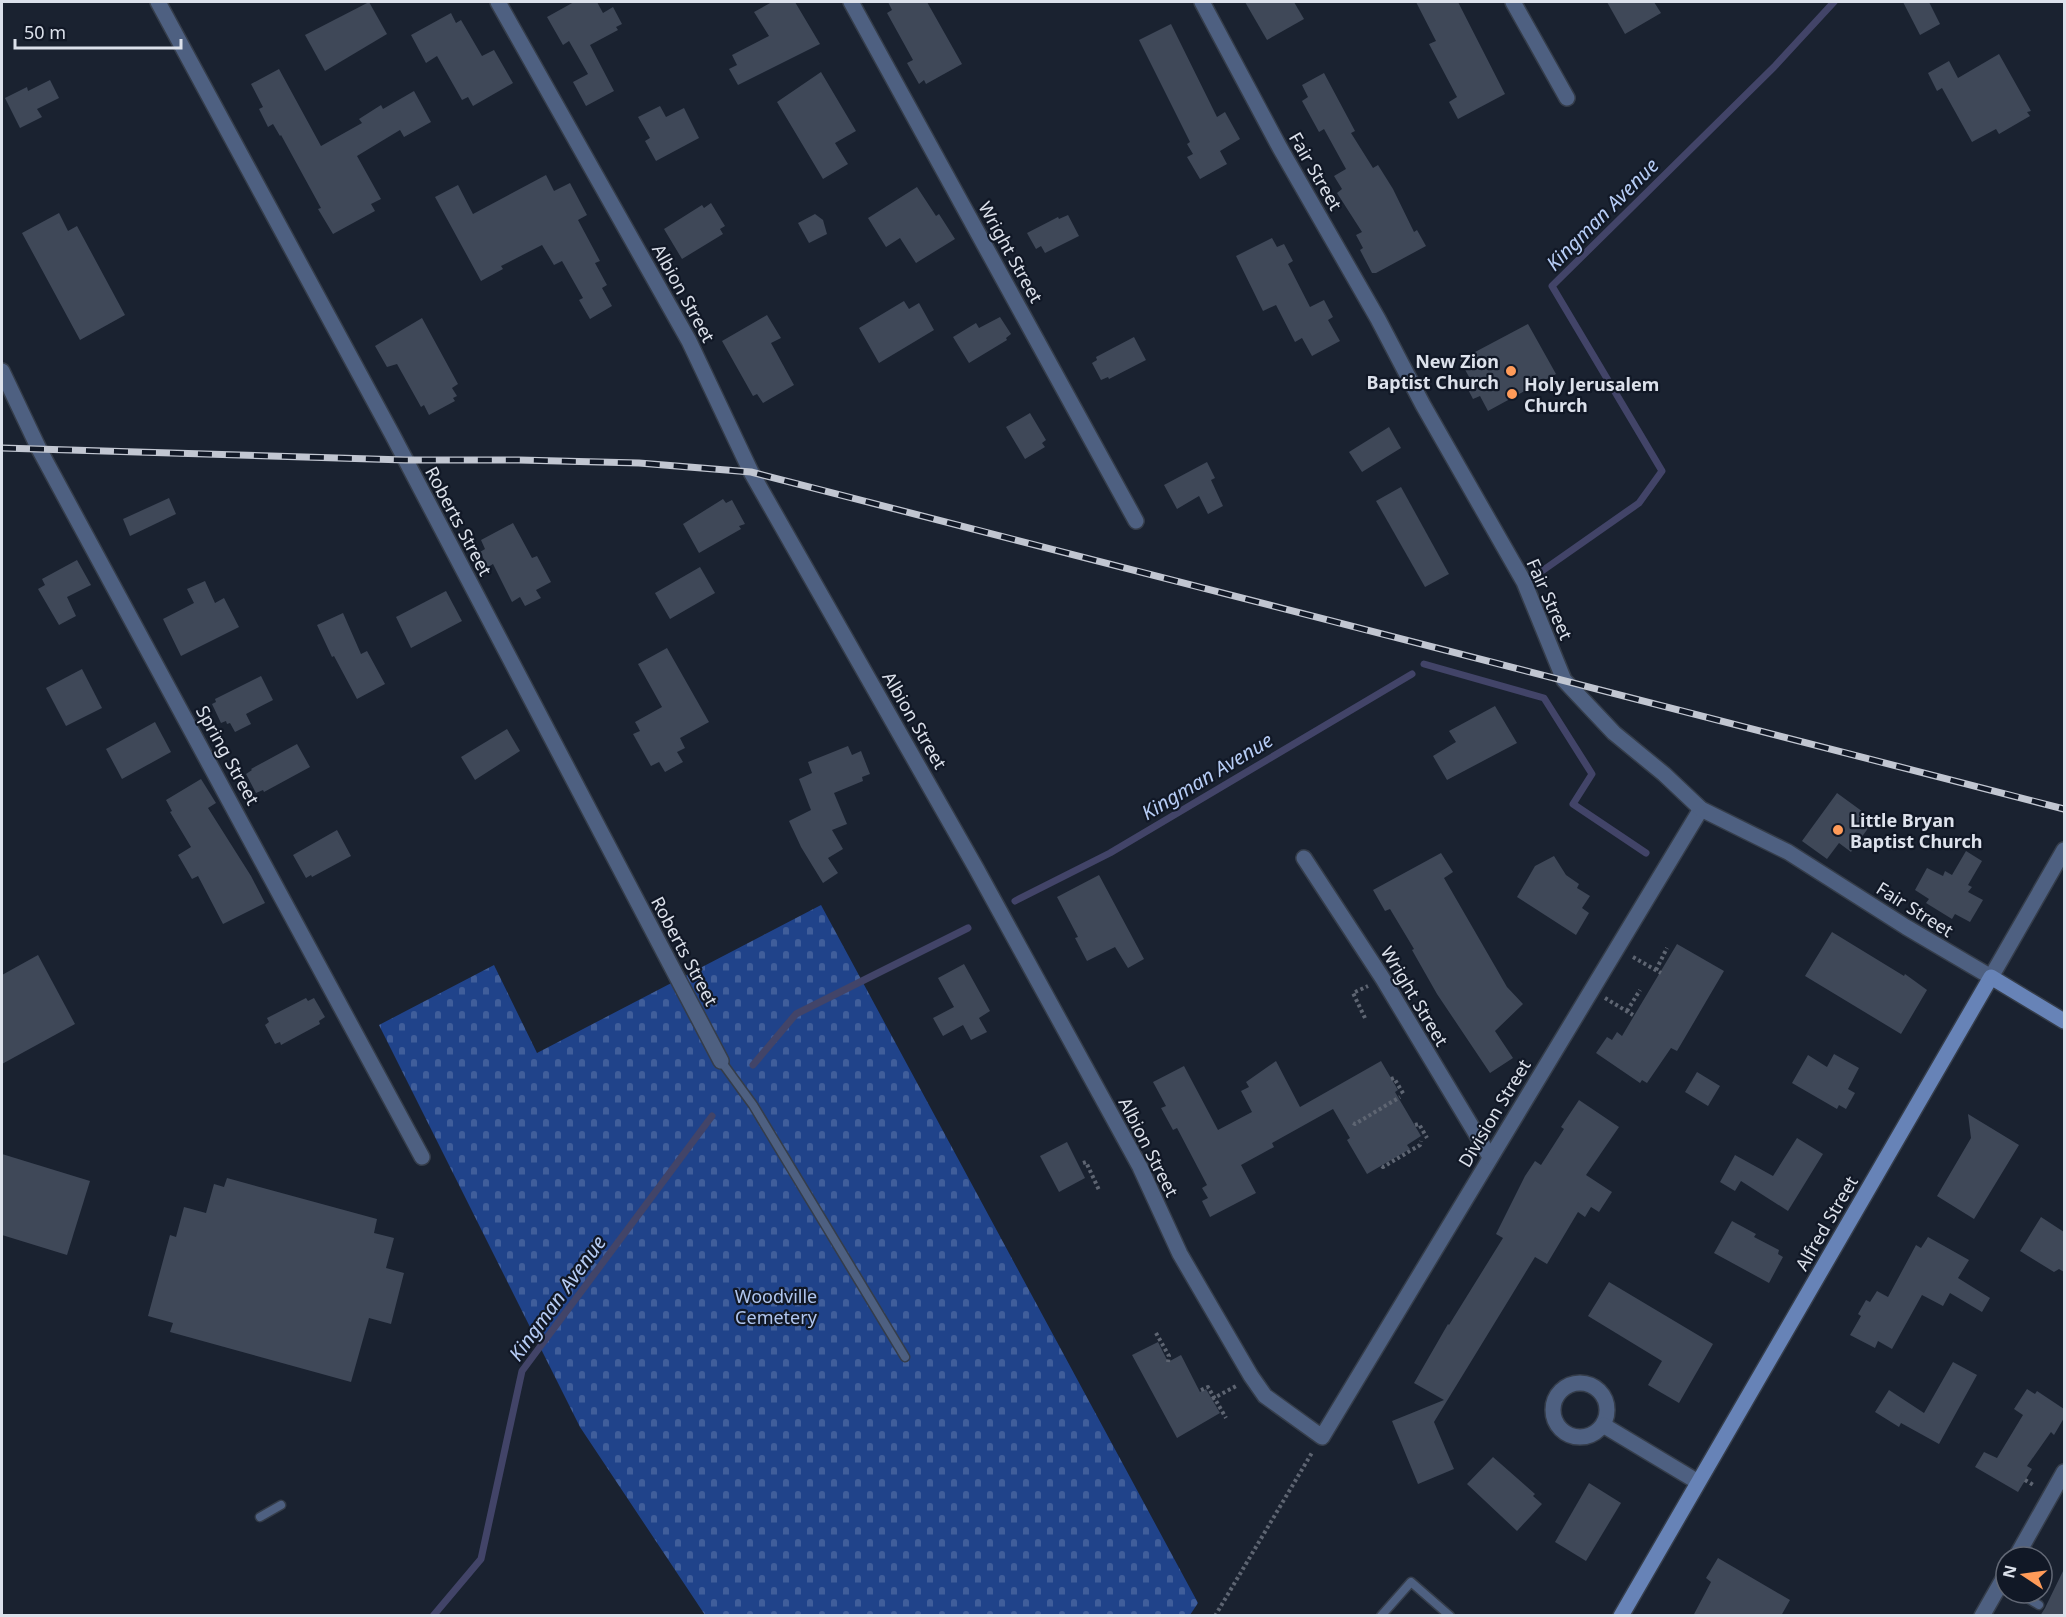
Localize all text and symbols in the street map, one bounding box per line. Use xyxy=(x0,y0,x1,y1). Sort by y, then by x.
scale bar xyxy=(15,12,182,50)
text: 50 m xyxy=(24,20,66,44)
street label: Fair Street xyxy=(1284,128,1348,215)
water label: Kingman Avenue xyxy=(1540,152,1664,276)
street label: Wright Street xyxy=(973,197,1049,307)
street label: Albion Street xyxy=(647,240,721,347)
place label: New Zion Baptist Church xyxy=(1367,349,1499,394)
marker: New Zion Baptist Church xyxy=(1504,364,1518,378)
place label: Holy Jerusalem Church xyxy=(1524,372,1659,417)
marker: Holy Jerusalem Church xyxy=(1505,387,1519,401)
street label: Roberts Street xyxy=(420,462,498,580)
street label: Fair Street xyxy=(1521,555,1579,644)
street label: Albion Street xyxy=(877,667,953,774)
street label: Spring Street xyxy=(191,701,265,809)
water label: Kingman Avenue xyxy=(1136,726,1278,826)
place label: Little Bryan Baptist Church xyxy=(1850,808,1982,853)
marker: Little Bryan Baptist Church xyxy=(1831,823,1845,837)
street label: Fair Street xyxy=(1872,876,1958,942)
street label: Roberts Street xyxy=(646,892,724,1010)
street label: Wright Street xyxy=(1376,942,1454,1051)
street label: Division Street xyxy=(1452,1054,1536,1171)
street label: Albion Street xyxy=(1114,1093,1185,1201)
street label: Alfred Street xyxy=(1789,1171,1863,1275)
water label: Kingman Avenue xyxy=(502,1230,612,1366)
park label: Woodville Cemetery xyxy=(735,1284,818,1329)
north arrow xyxy=(1994,1545,2054,1605)
text: N xyxy=(1997,1563,2022,1580)

